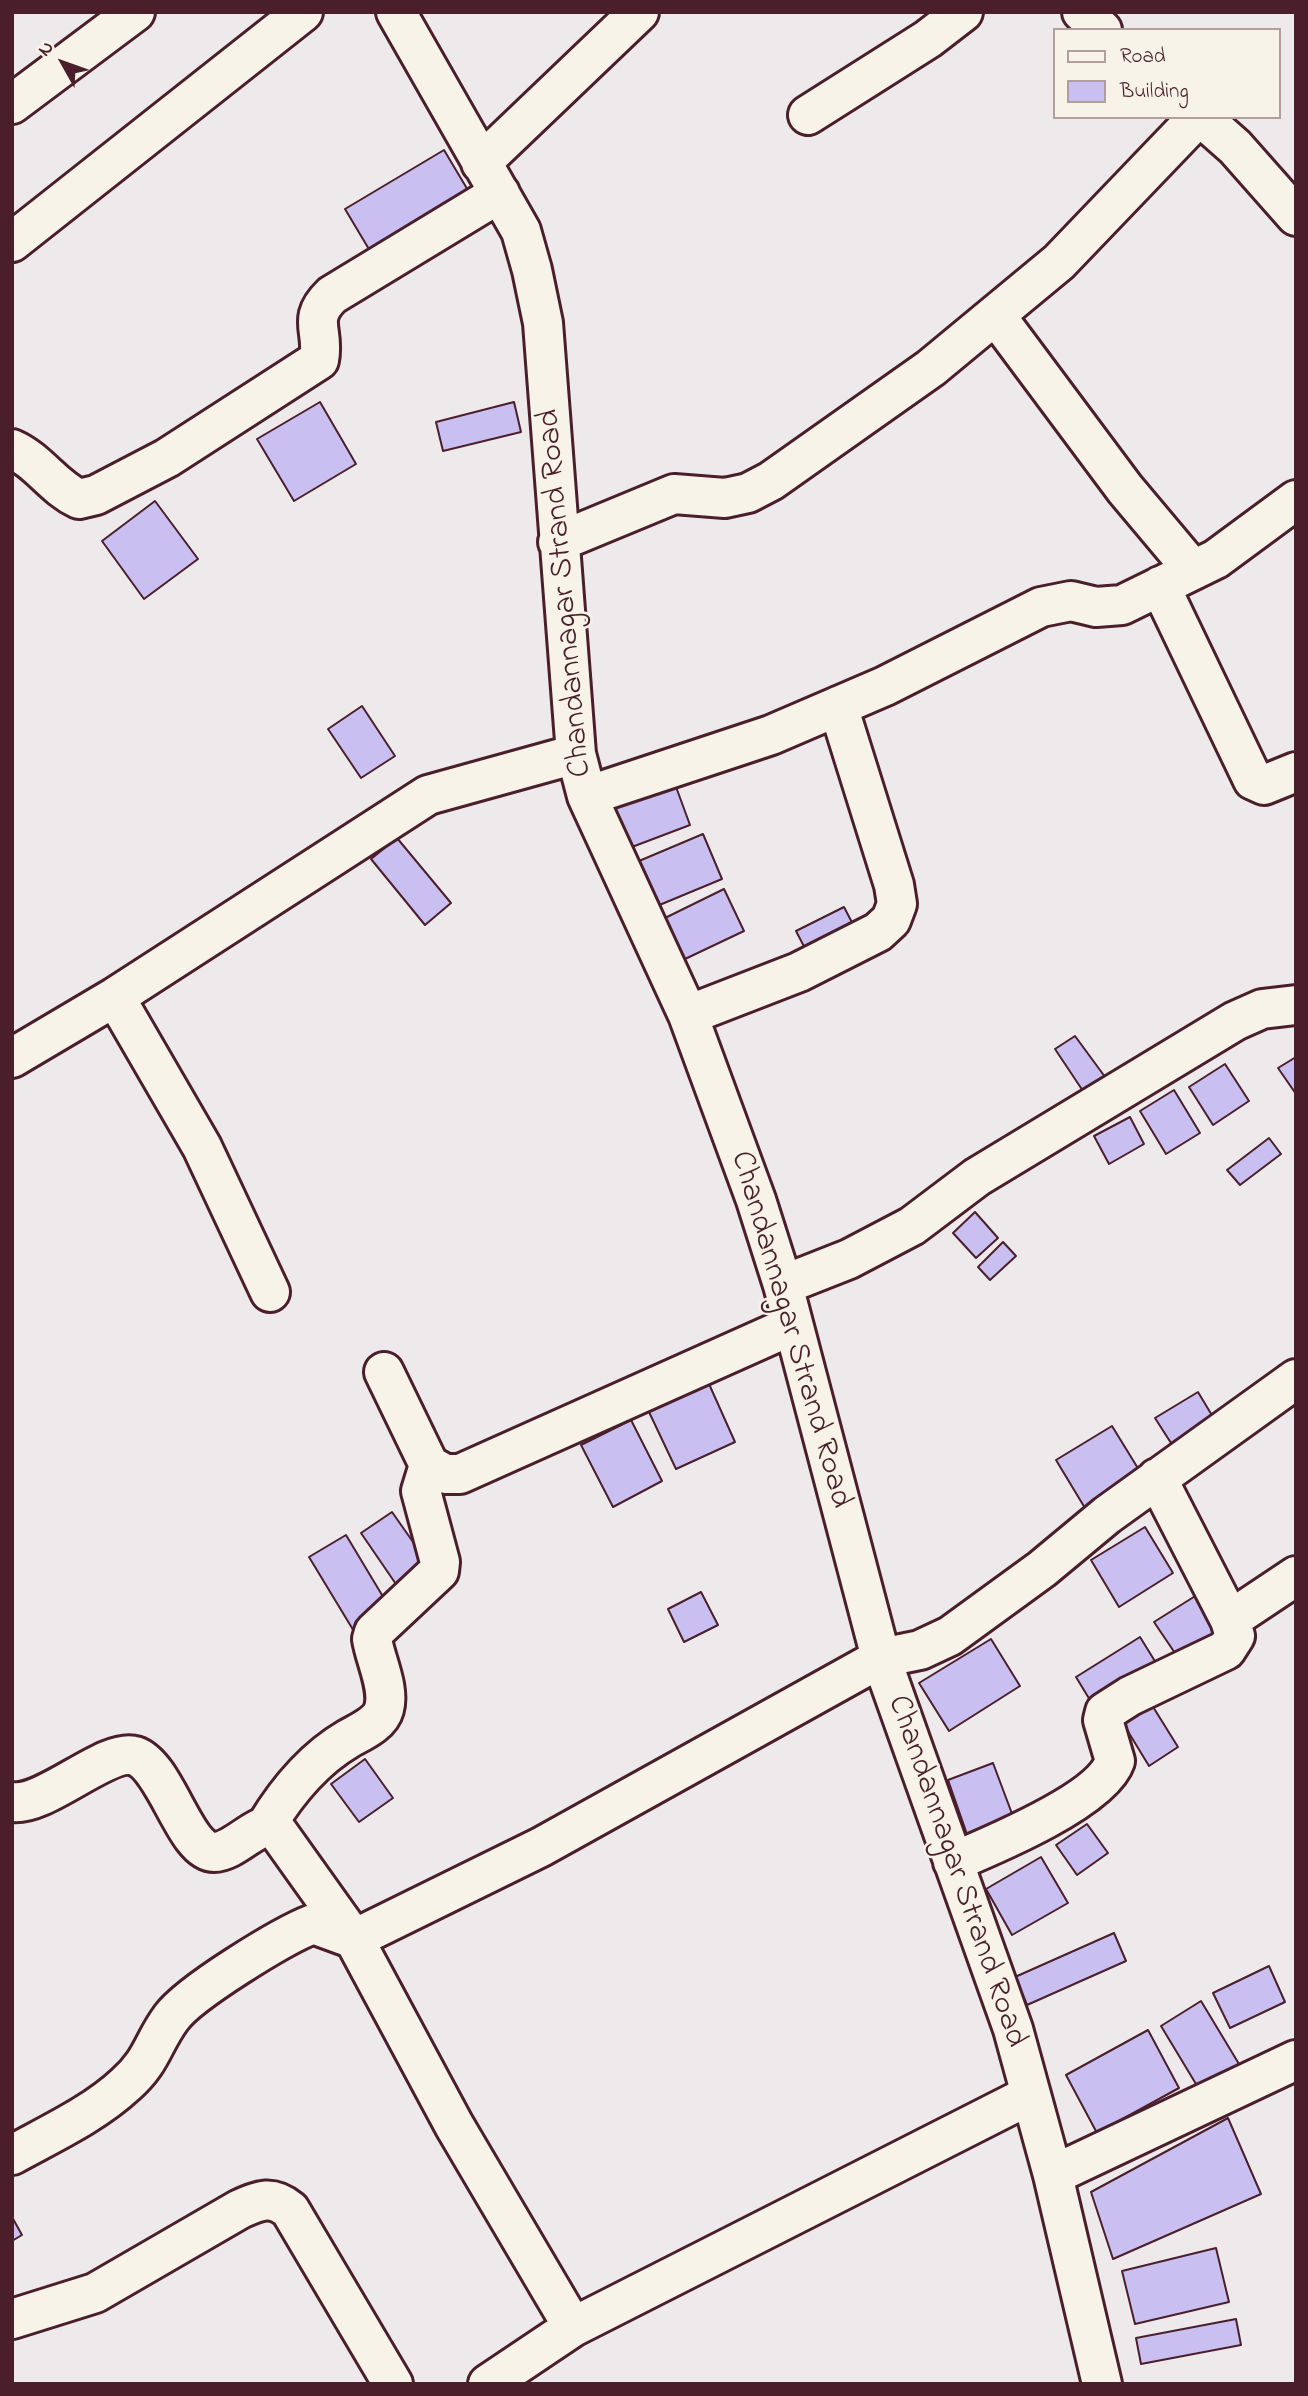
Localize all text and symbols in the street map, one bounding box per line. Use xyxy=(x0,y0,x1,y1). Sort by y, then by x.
north arrow xyxy=(28,28,98,98)
legend xyxy=(1052,28,1280,119)
text: N xyxy=(32,36,61,63)
text: Road xyxy=(1120,42,1166,72)
text: Building xyxy=(1120,77,1189,107)
street label: Chandannagar Strand Road xyxy=(532,407,602,779)
street label: Chandannagar Strand Road xyxy=(720,1147,858,1513)
street label: Chandannagar Strand Road xyxy=(877,1691,1033,2053)

